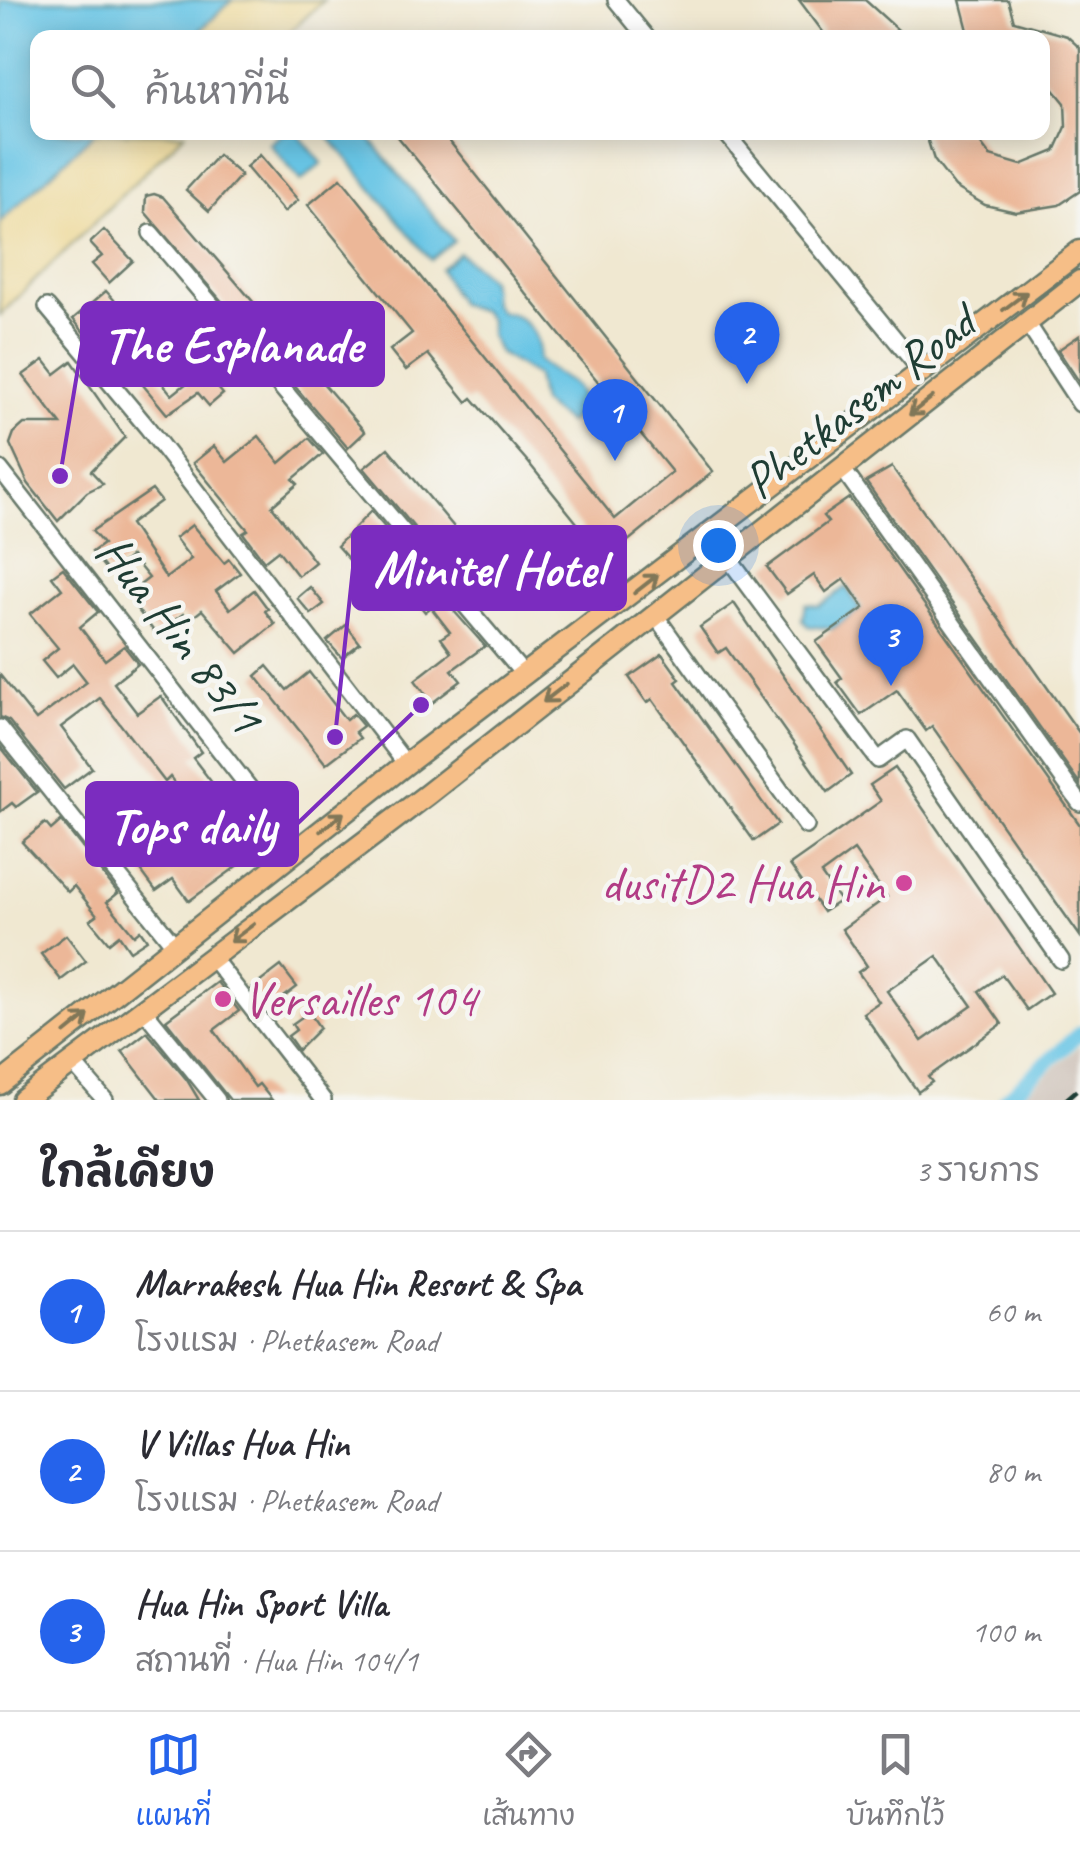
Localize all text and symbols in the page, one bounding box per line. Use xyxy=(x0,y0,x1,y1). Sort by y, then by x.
search box xyxy=(30,30,1050,140)
icon: search xyxy=(65,58,120,113)
text: ค้นหาที่นี่ xyxy=(145,68,289,115)
street label: Phetkasem Road xyxy=(730,288,993,512)
one-way arrow xyxy=(1002,290,1028,312)
pin: 2 xyxy=(714,302,780,384)
callout: The Esplanade xyxy=(82,303,383,385)
text: The Esplanade xyxy=(102,312,366,378)
pin: 1 xyxy=(582,378,648,461)
one-way arrow xyxy=(908,396,935,417)
your location xyxy=(693,520,744,571)
street label: Hua Hin 83/1 xyxy=(83,522,279,748)
callout: Minitel Hotel xyxy=(353,527,625,609)
text: Minitel Hotel xyxy=(373,536,614,602)
one-way arrow xyxy=(633,573,659,595)
pin: 3 xyxy=(858,604,924,686)
one-way arrow xyxy=(543,682,569,704)
callout: Tops daily xyxy=(87,783,297,865)
text: Tops daily xyxy=(108,793,280,859)
one-way arrow xyxy=(318,812,345,833)
place label: dusitD2 Hua Hin xyxy=(601,852,885,915)
marker: dusitD2 Hua Hin xyxy=(893,872,915,894)
one-way arrow xyxy=(229,923,256,944)
place label: Versailles 104 xyxy=(243,968,481,1031)
marker: Versailles 104 xyxy=(212,988,234,1010)
one-way arrow xyxy=(63,1013,89,1035)
text: ใกล้เคียง xyxy=(40,1146,215,1199)
text: 3 รายการ xyxy=(915,1150,1040,1191)
text: Marrakesh Hua Hin Resort & Spa xyxy=(135,1260,581,1307)
text: 1 xyxy=(65,1291,80,1332)
text: 60 m xyxy=(986,1291,1040,1332)
text: โรงแรม · Phetkasem Road xyxy=(135,1320,438,1361)
text: V Villas Hua Hin xyxy=(135,1420,349,1467)
text: 2 xyxy=(65,1451,80,1492)
text: 80 m xyxy=(986,1451,1040,1492)
text: โรงแรม · Phetkasem Road xyxy=(135,1480,438,1521)
text: Hua Hin Sport Villa xyxy=(135,1580,388,1627)
text: 3 xyxy=(65,1611,80,1652)
text: 100 m xyxy=(971,1611,1040,1652)
text: สถานที่ · Hua Hin 104/1 xyxy=(135,1640,418,1681)
tab: แผนที่ xyxy=(136,1727,211,1836)
tab: เส้นทาง xyxy=(482,1727,575,1836)
tab: บันทึกไว้ xyxy=(846,1727,944,1836)

